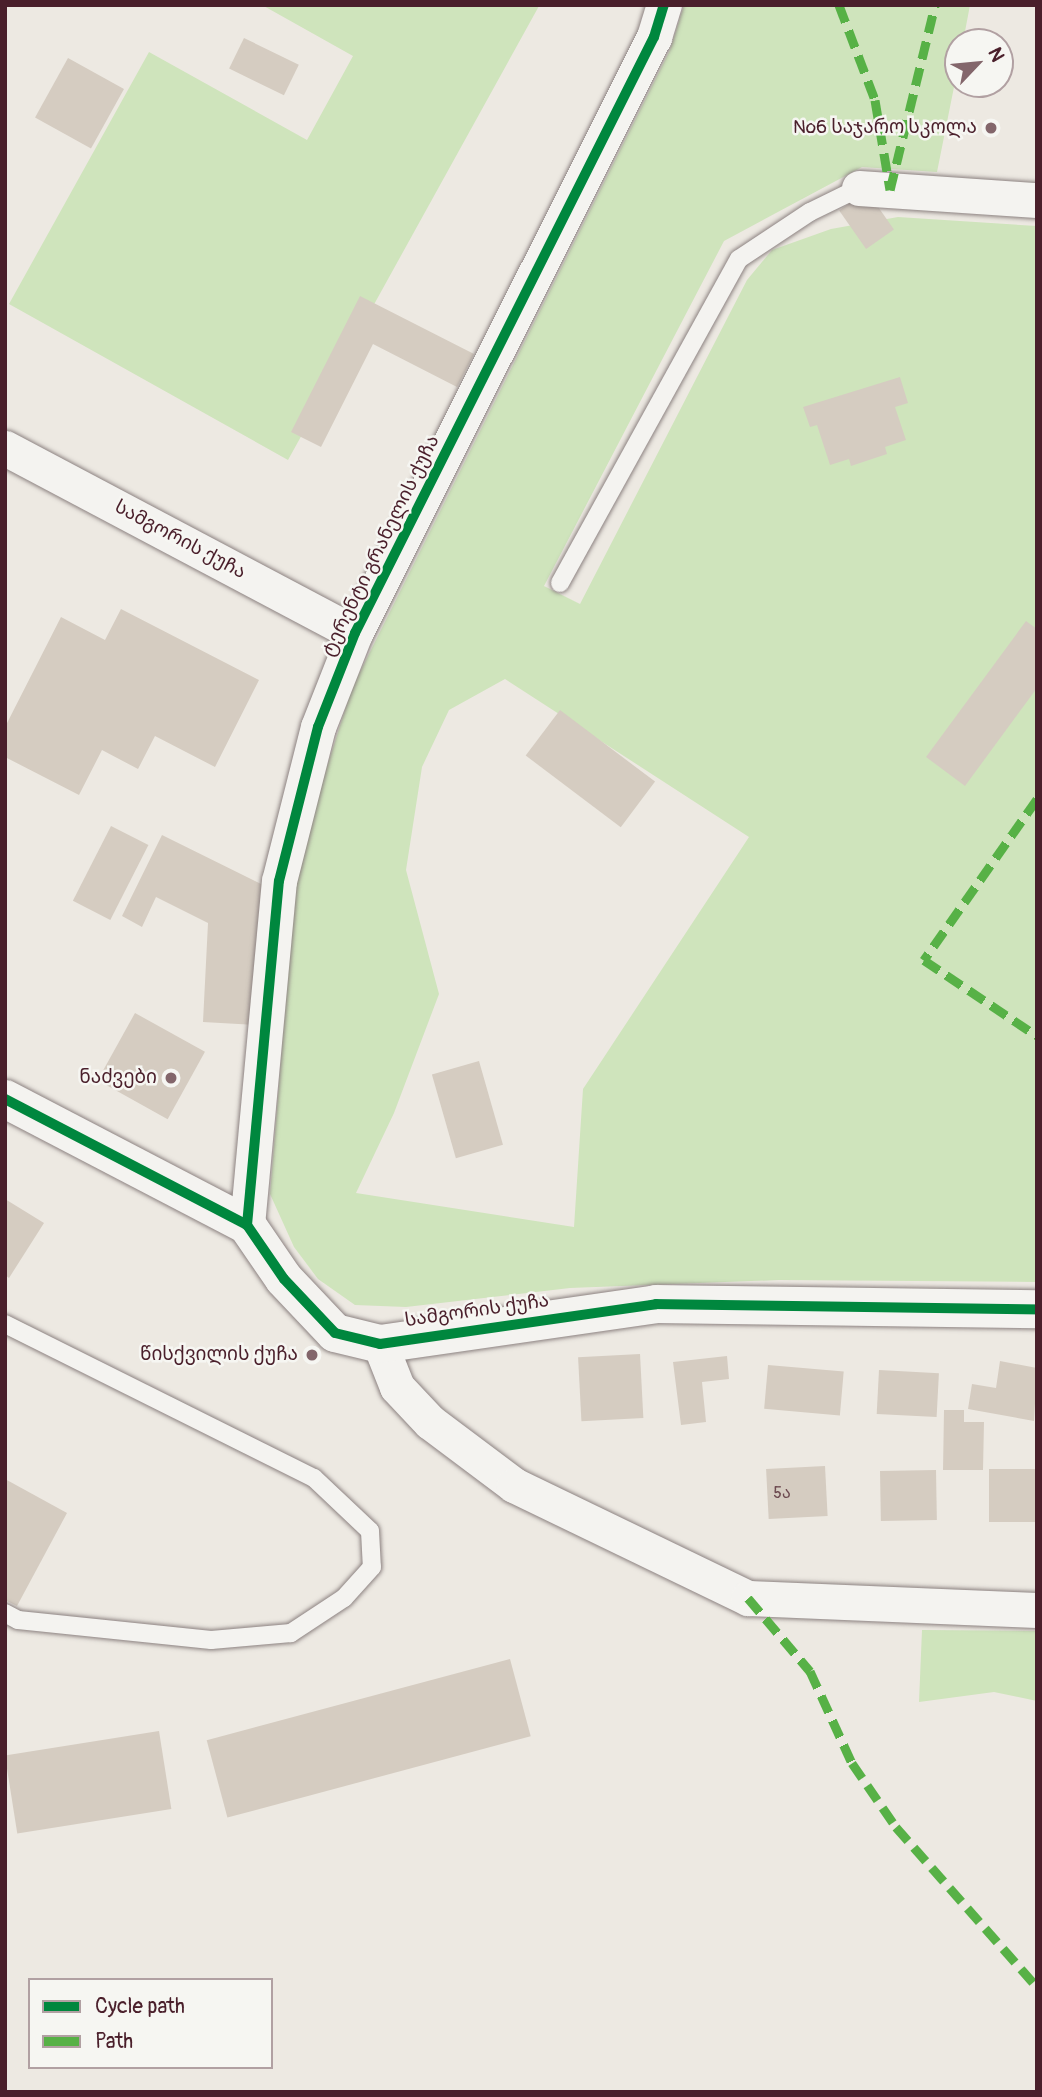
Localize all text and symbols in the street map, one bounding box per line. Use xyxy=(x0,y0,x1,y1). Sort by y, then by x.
north arrow xyxy=(944,28,1014,98)
text: N xyxy=(982,44,1010,66)
place label: №6 საჯარო სკოლა xyxy=(793,117,977,139)
marker: №6 საჯარო სკოლა xyxy=(983,120,999,136)
street label: ტერენტი გრანელის ქუჩა xyxy=(317,432,445,660)
street label: სამგორის ქუჩა xyxy=(110,496,250,584)
place label: ნაძვები xyxy=(79,1067,157,1089)
marker: ნაძვები xyxy=(163,1070,179,1086)
street label: სამგორის ქუჩა xyxy=(403,1290,551,1332)
place label: წისქვილის ქუჩა xyxy=(140,1344,298,1366)
marker: წისქვილის ქუჩა xyxy=(304,1347,320,1363)
house number: 5ა xyxy=(773,1483,791,1503)
legend xyxy=(28,1978,273,2069)
text: Cycle path xyxy=(95,1993,185,2020)
text: Path xyxy=(95,2028,133,2055)

